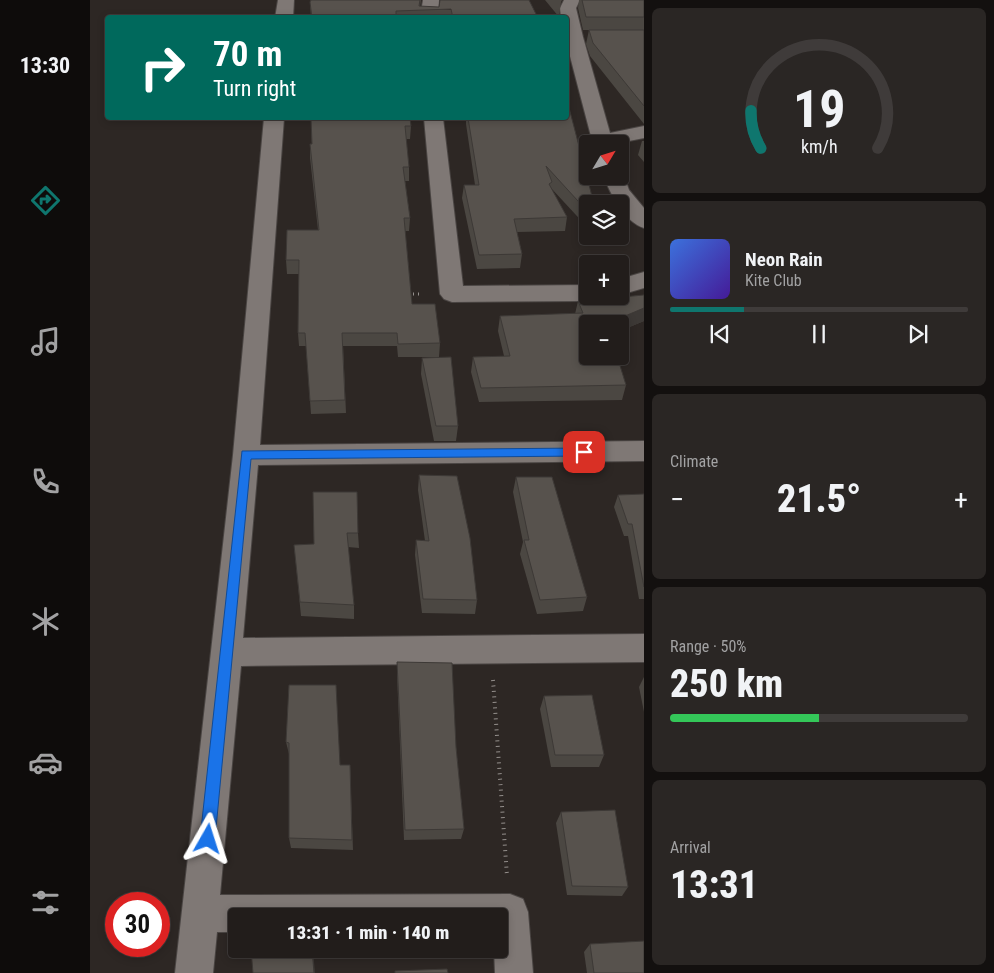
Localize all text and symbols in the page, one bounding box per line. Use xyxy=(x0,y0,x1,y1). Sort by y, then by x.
text: 70 m xyxy=(213,34,282,75)
icon: right xyxy=(130,35,195,100)
text: 13:30 xyxy=(20,53,70,78)
text: Turn right xyxy=(213,76,296,101)
text: 19 xyxy=(793,79,845,140)
north arrow xyxy=(579,135,629,185)
map controls xyxy=(579,135,629,365)
text: km/h xyxy=(801,136,837,157)
icon: directions xyxy=(28,183,63,218)
button: layers xyxy=(579,195,629,245)
text: Neon Rain xyxy=(745,248,823,271)
button: + xyxy=(579,255,629,305)
text: Kite Club xyxy=(745,271,802,290)
button: − xyxy=(579,315,629,365)
icon: previous xyxy=(706,320,734,348)
icon: pause xyxy=(805,320,833,348)
icon: next xyxy=(904,320,932,348)
icon: music xyxy=(28,324,63,359)
pin xyxy=(563,431,605,473)
icon: arrive xyxy=(570,438,598,466)
text: Climate xyxy=(670,452,718,471)
icon: phone xyxy=(28,464,63,499)
text: 21.5° xyxy=(777,477,861,521)
text: − xyxy=(670,483,684,516)
text: + xyxy=(954,483,968,516)
icon: climate xyxy=(28,604,63,639)
text: Range · 50% xyxy=(670,637,746,656)
text: 250 km xyxy=(670,662,783,706)
icon: car xyxy=(28,745,63,780)
position arrow xyxy=(181,812,233,864)
text: Arrival xyxy=(670,838,711,857)
text: 13:31 xyxy=(670,863,758,907)
icon: filters xyxy=(28,885,63,920)
speed limit sign: 30 xyxy=(105,892,170,957)
text: 13:31 · 1 min · 140 m xyxy=(287,921,449,944)

